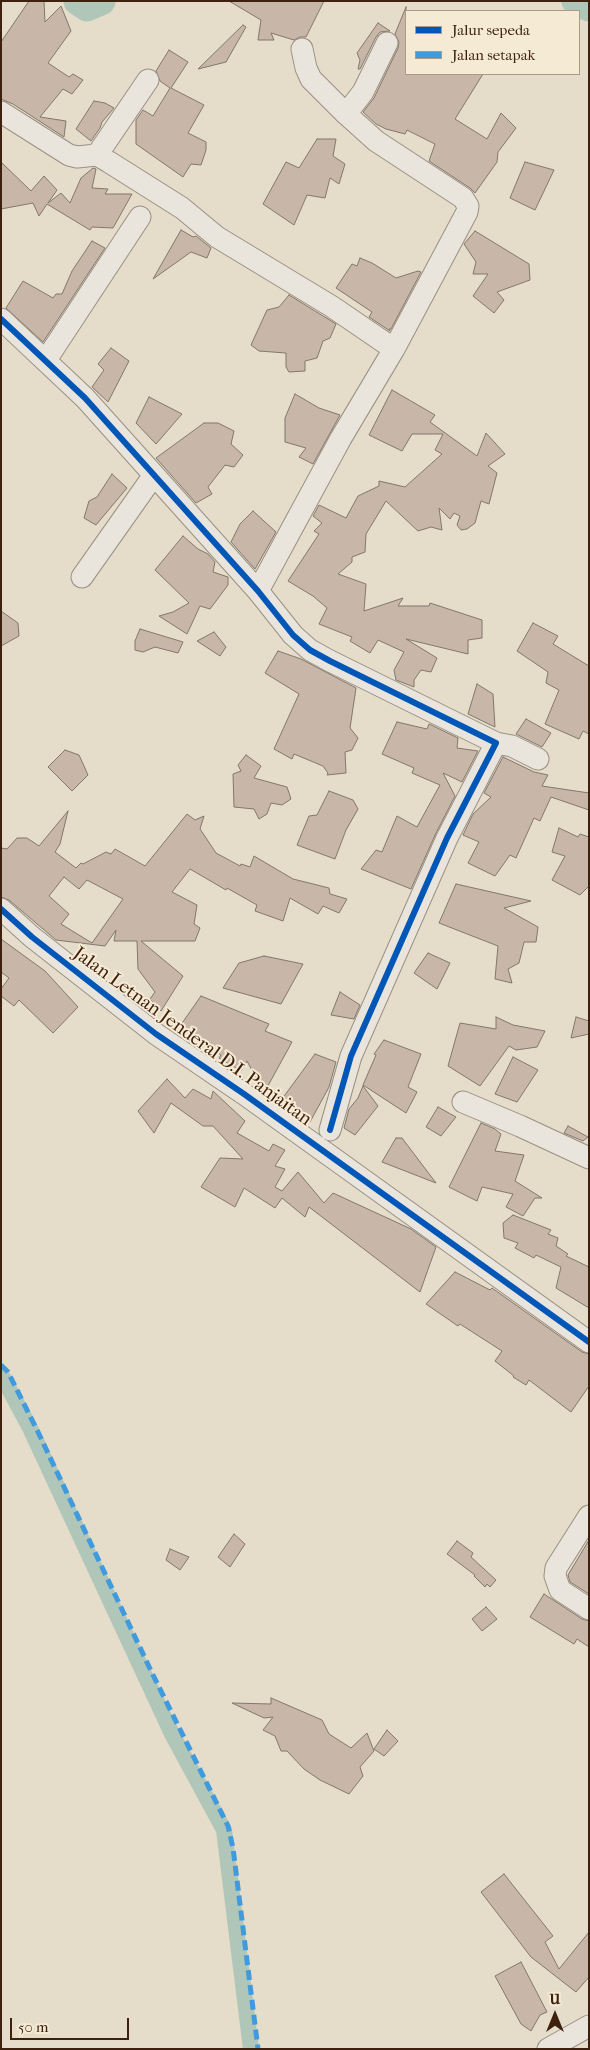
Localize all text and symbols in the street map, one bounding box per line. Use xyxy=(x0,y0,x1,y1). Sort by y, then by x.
legend xyxy=(405,10,580,75)
text: Jalur sepeda xyxy=(452,21,530,39)
text: Jalan setapak xyxy=(452,46,535,64)
street label: Jalan Letnan Jenderal D.I. Panjaitan xyxy=(68,943,316,1131)
north arrow xyxy=(530,1990,580,2040)
text: U xyxy=(550,1991,560,2008)
scale bar xyxy=(12,2008,131,2040)
text: 50 m xyxy=(18,2018,48,2036)

